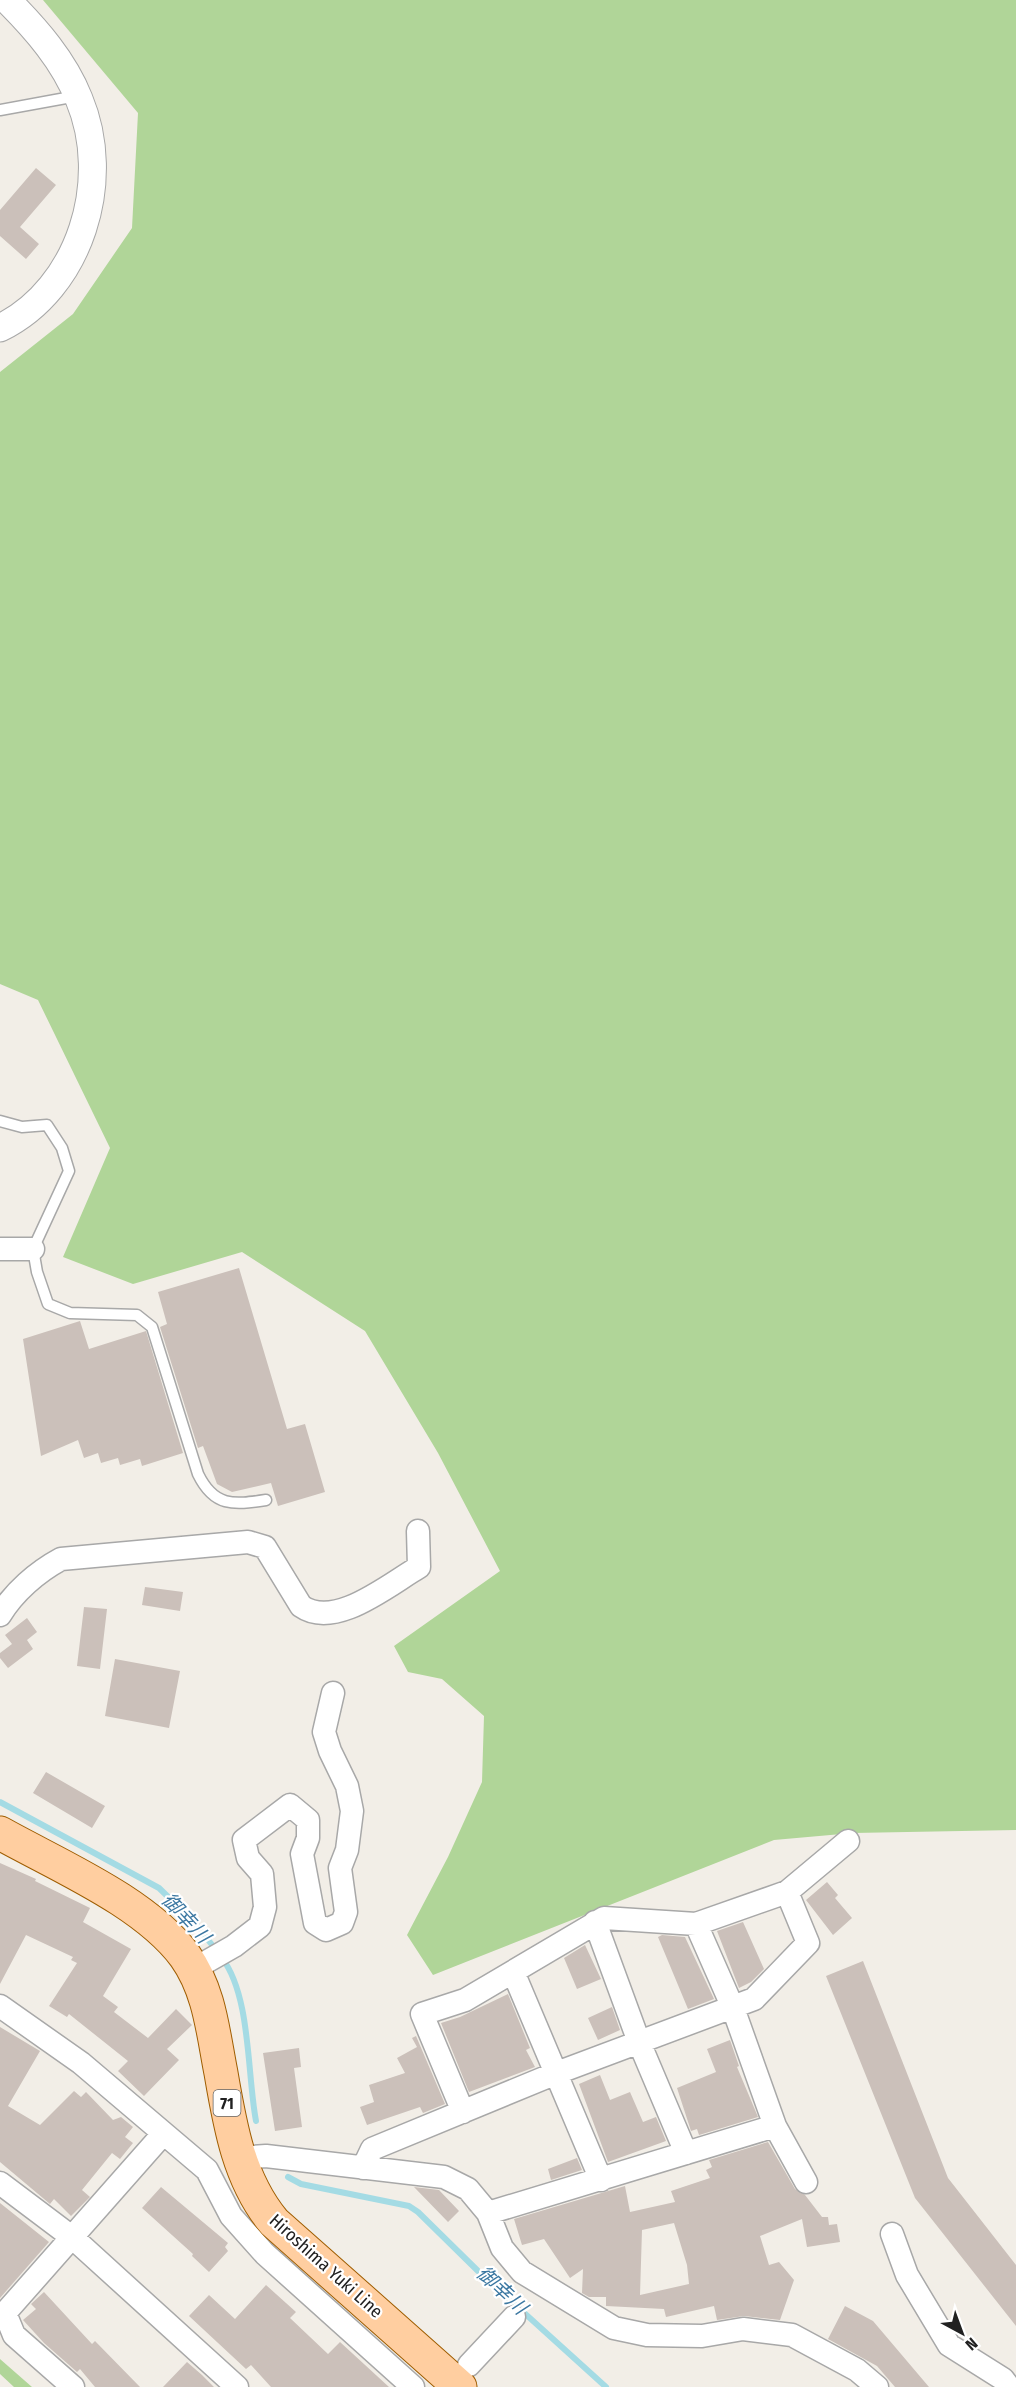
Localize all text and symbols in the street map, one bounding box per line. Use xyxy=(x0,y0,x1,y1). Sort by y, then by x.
water label: 御幸川 xyxy=(157,1888,217,1950)
road number: 71 xyxy=(214,2090,240,2116)
street label: Hiroshima Yuki Line xyxy=(265,2209,387,2323)
water label: 御幸川 xyxy=(472,2261,534,2321)
north arrow xyxy=(932,2303,992,2363)
text: N xyxy=(962,2334,981,2354)

